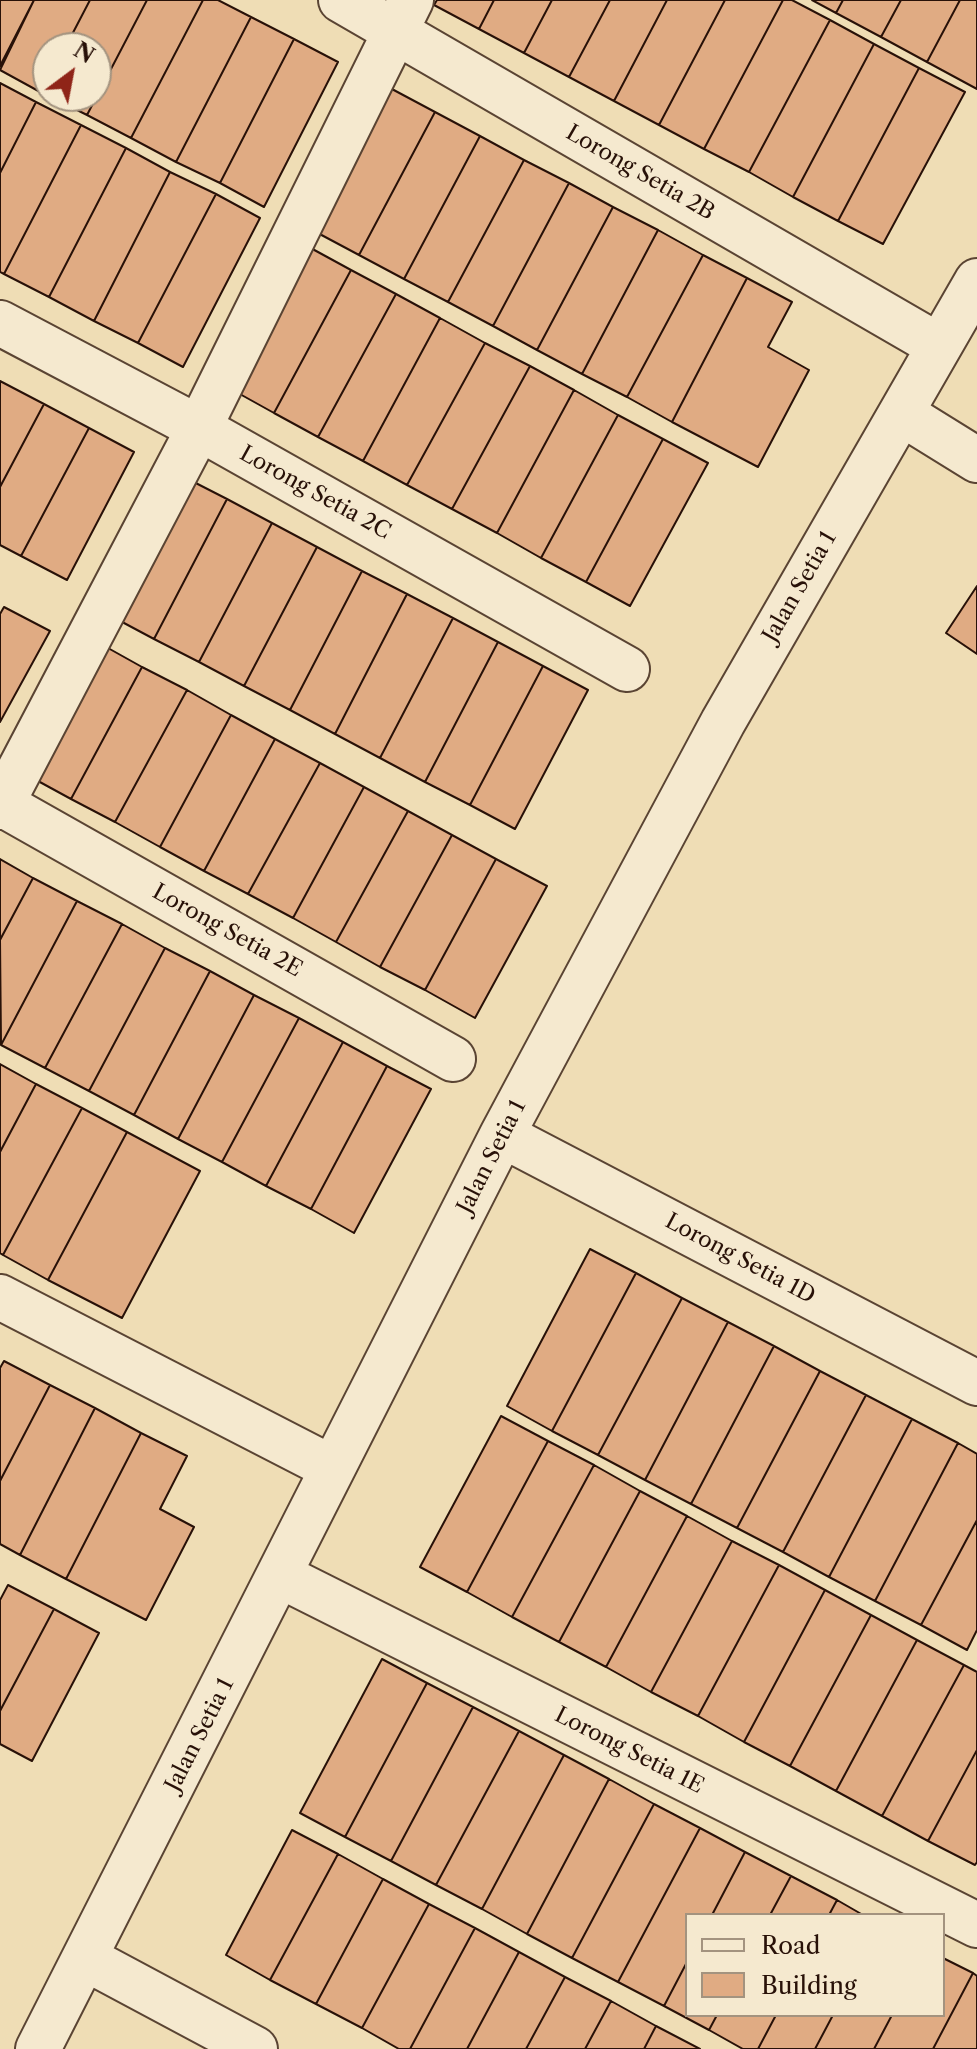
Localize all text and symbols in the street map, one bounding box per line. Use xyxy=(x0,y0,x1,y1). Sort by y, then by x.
north arrow xyxy=(32,32,112,112)
text: N xyxy=(69,36,99,69)
street label: Lorong Setia 2B xyxy=(561,120,719,226)
street label: Lorong Setia 2C xyxy=(235,441,395,545)
street label: Jalan Setia 1 xyxy=(758,527,842,647)
street label: Lorong Setia 2E xyxy=(148,879,306,983)
street label: Jalan Setia 1 xyxy=(452,1096,532,1218)
street label: Lorong Setia 1D xyxy=(660,1208,820,1310)
street label: Jalan Setia 1 xyxy=(160,1674,240,1796)
street label: Lorong Setia 1E xyxy=(550,1702,708,1800)
legend xyxy=(685,1913,945,2017)
text: Road xyxy=(761,1931,820,1960)
text: Building xyxy=(761,1971,857,2000)

